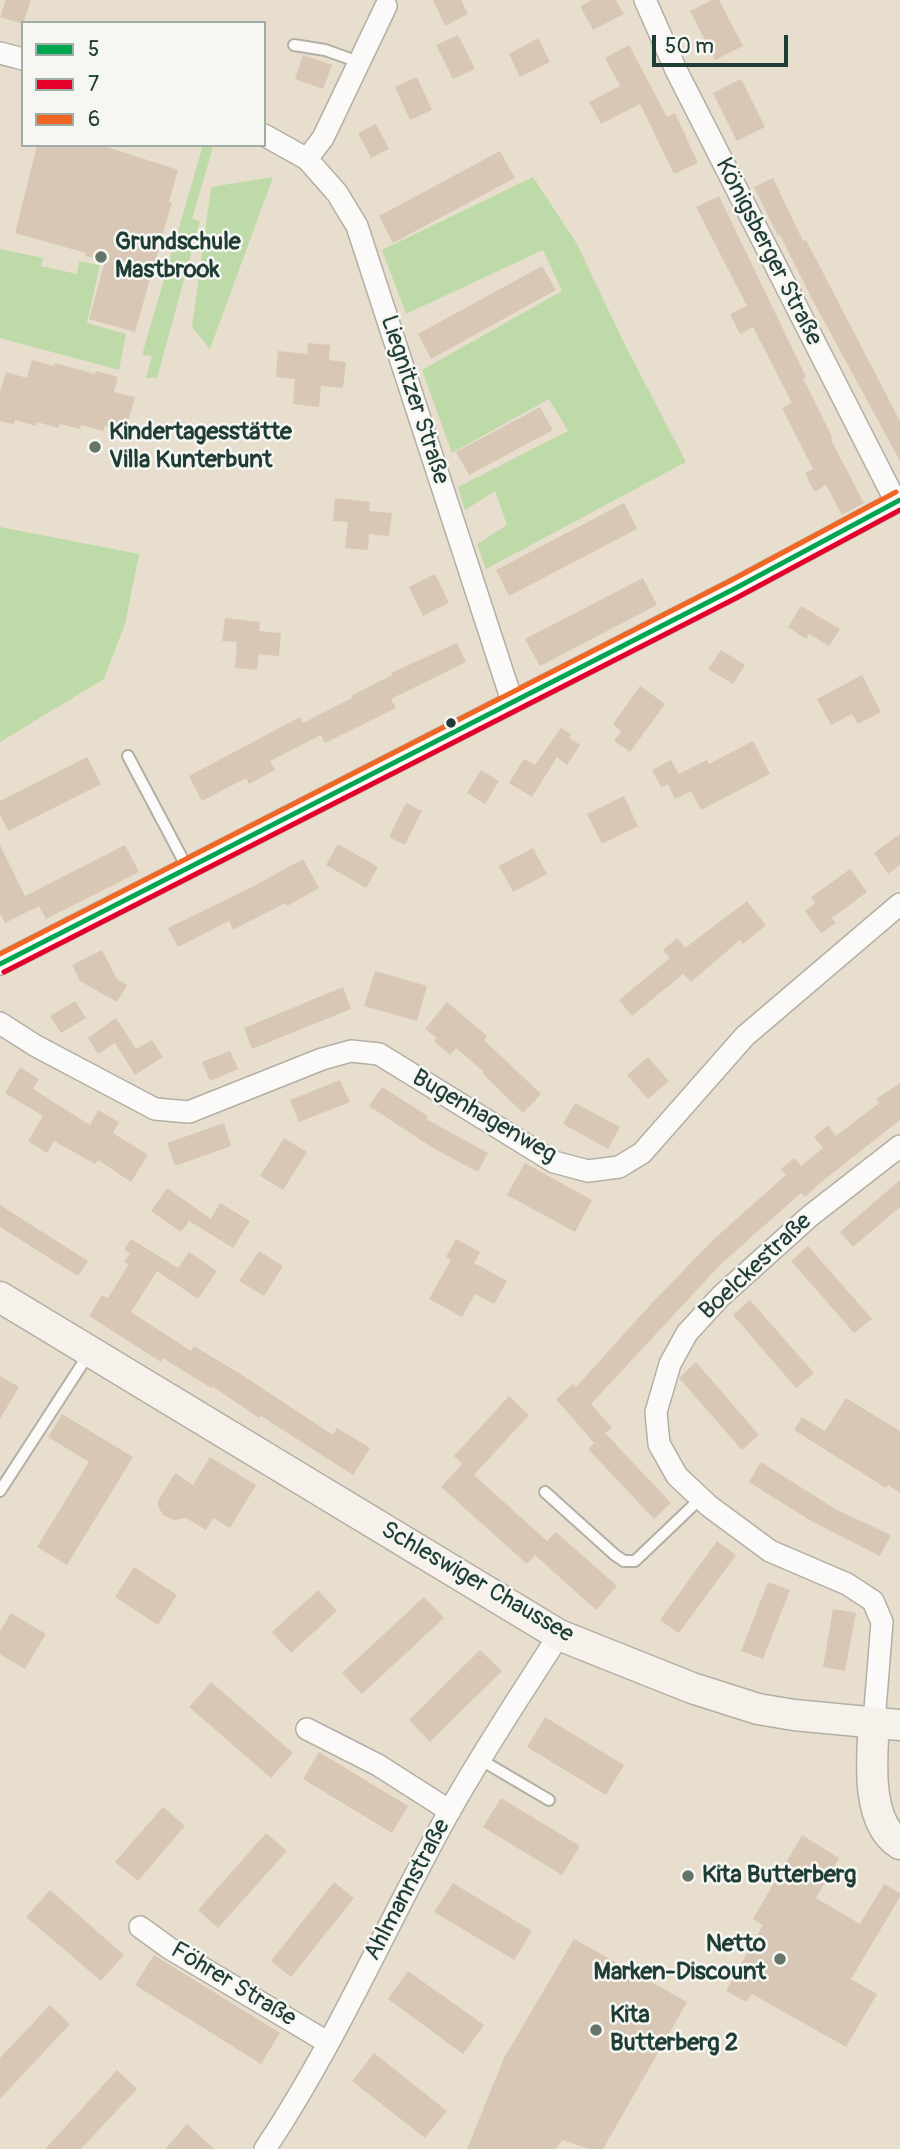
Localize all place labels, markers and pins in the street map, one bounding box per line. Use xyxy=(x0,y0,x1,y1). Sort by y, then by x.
place label: Grundschule Mastbrook xyxy=(115,229,241,285)
marker: Grundschule Mastbrook xyxy=(93,249,109,265)
place label: Kindertagesstätte Villa Kunterbunt xyxy=(109,419,292,475)
marker: Kindertagesstätte Villa Kunterbunt xyxy=(87,439,103,455)
unlabelled marker xyxy=(444,716,458,730)
place label: Kita Butterberg xyxy=(702,1862,856,1890)
marker: Kita Butterberg xyxy=(680,1868,696,1884)
place label: Netto Marken-Discount xyxy=(594,1931,766,1987)
marker: Netto Marken-Discount xyxy=(772,1951,788,1967)
place label: Kita Butterberg 2 xyxy=(610,2002,738,2058)
marker: Kita Butterberg 2 xyxy=(588,2022,604,2038)

